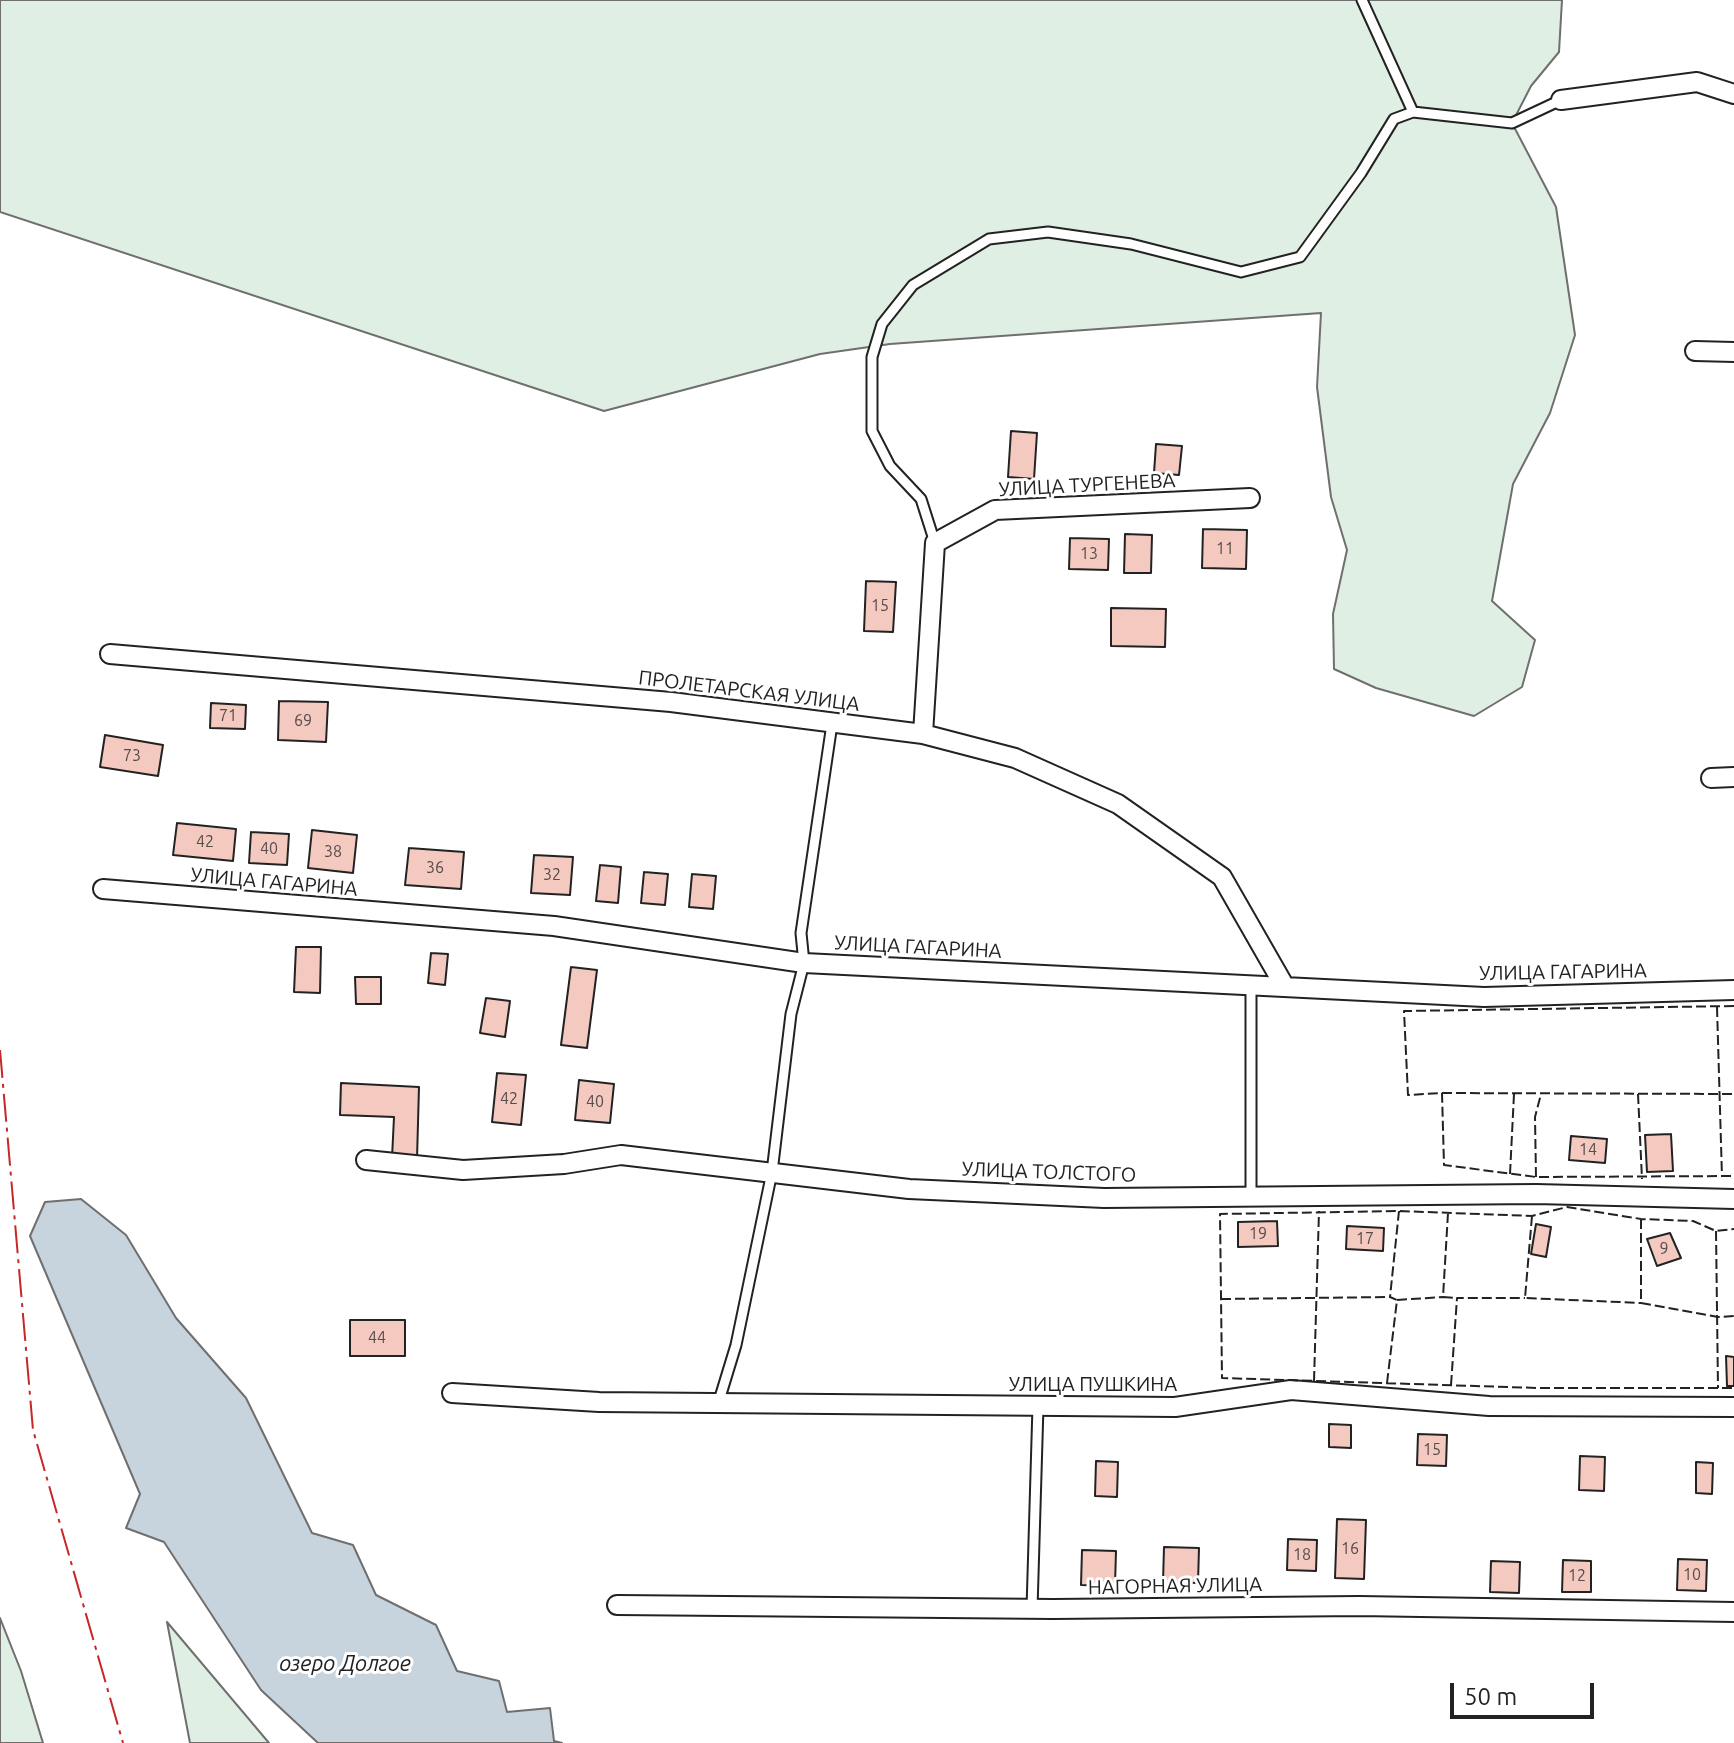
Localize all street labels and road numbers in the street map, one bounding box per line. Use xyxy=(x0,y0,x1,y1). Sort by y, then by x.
street label: УЛИЦА ТУРГЕНЕВА xyxy=(998,468,1176,502)
street label: ПРОЛЕТАРСКАЯ УЛИЦА xyxy=(637,666,861,716)
street label: УЛИЦА ГАГАРИНА xyxy=(189,863,359,901)
street label: УЛИЦА ГАГАРИНА xyxy=(834,931,1002,963)
street label: УЛИЦА ГАГАРИНА xyxy=(1479,959,1647,985)
street label: УЛИЦА ТОЛСТОГО xyxy=(961,1157,1137,1187)
street label: УЛИЦА ПУШКИНА xyxy=(1009,1372,1177,1396)
street label: НАГОРНАЯ УЛИЦА xyxy=(1088,1572,1262,1600)

